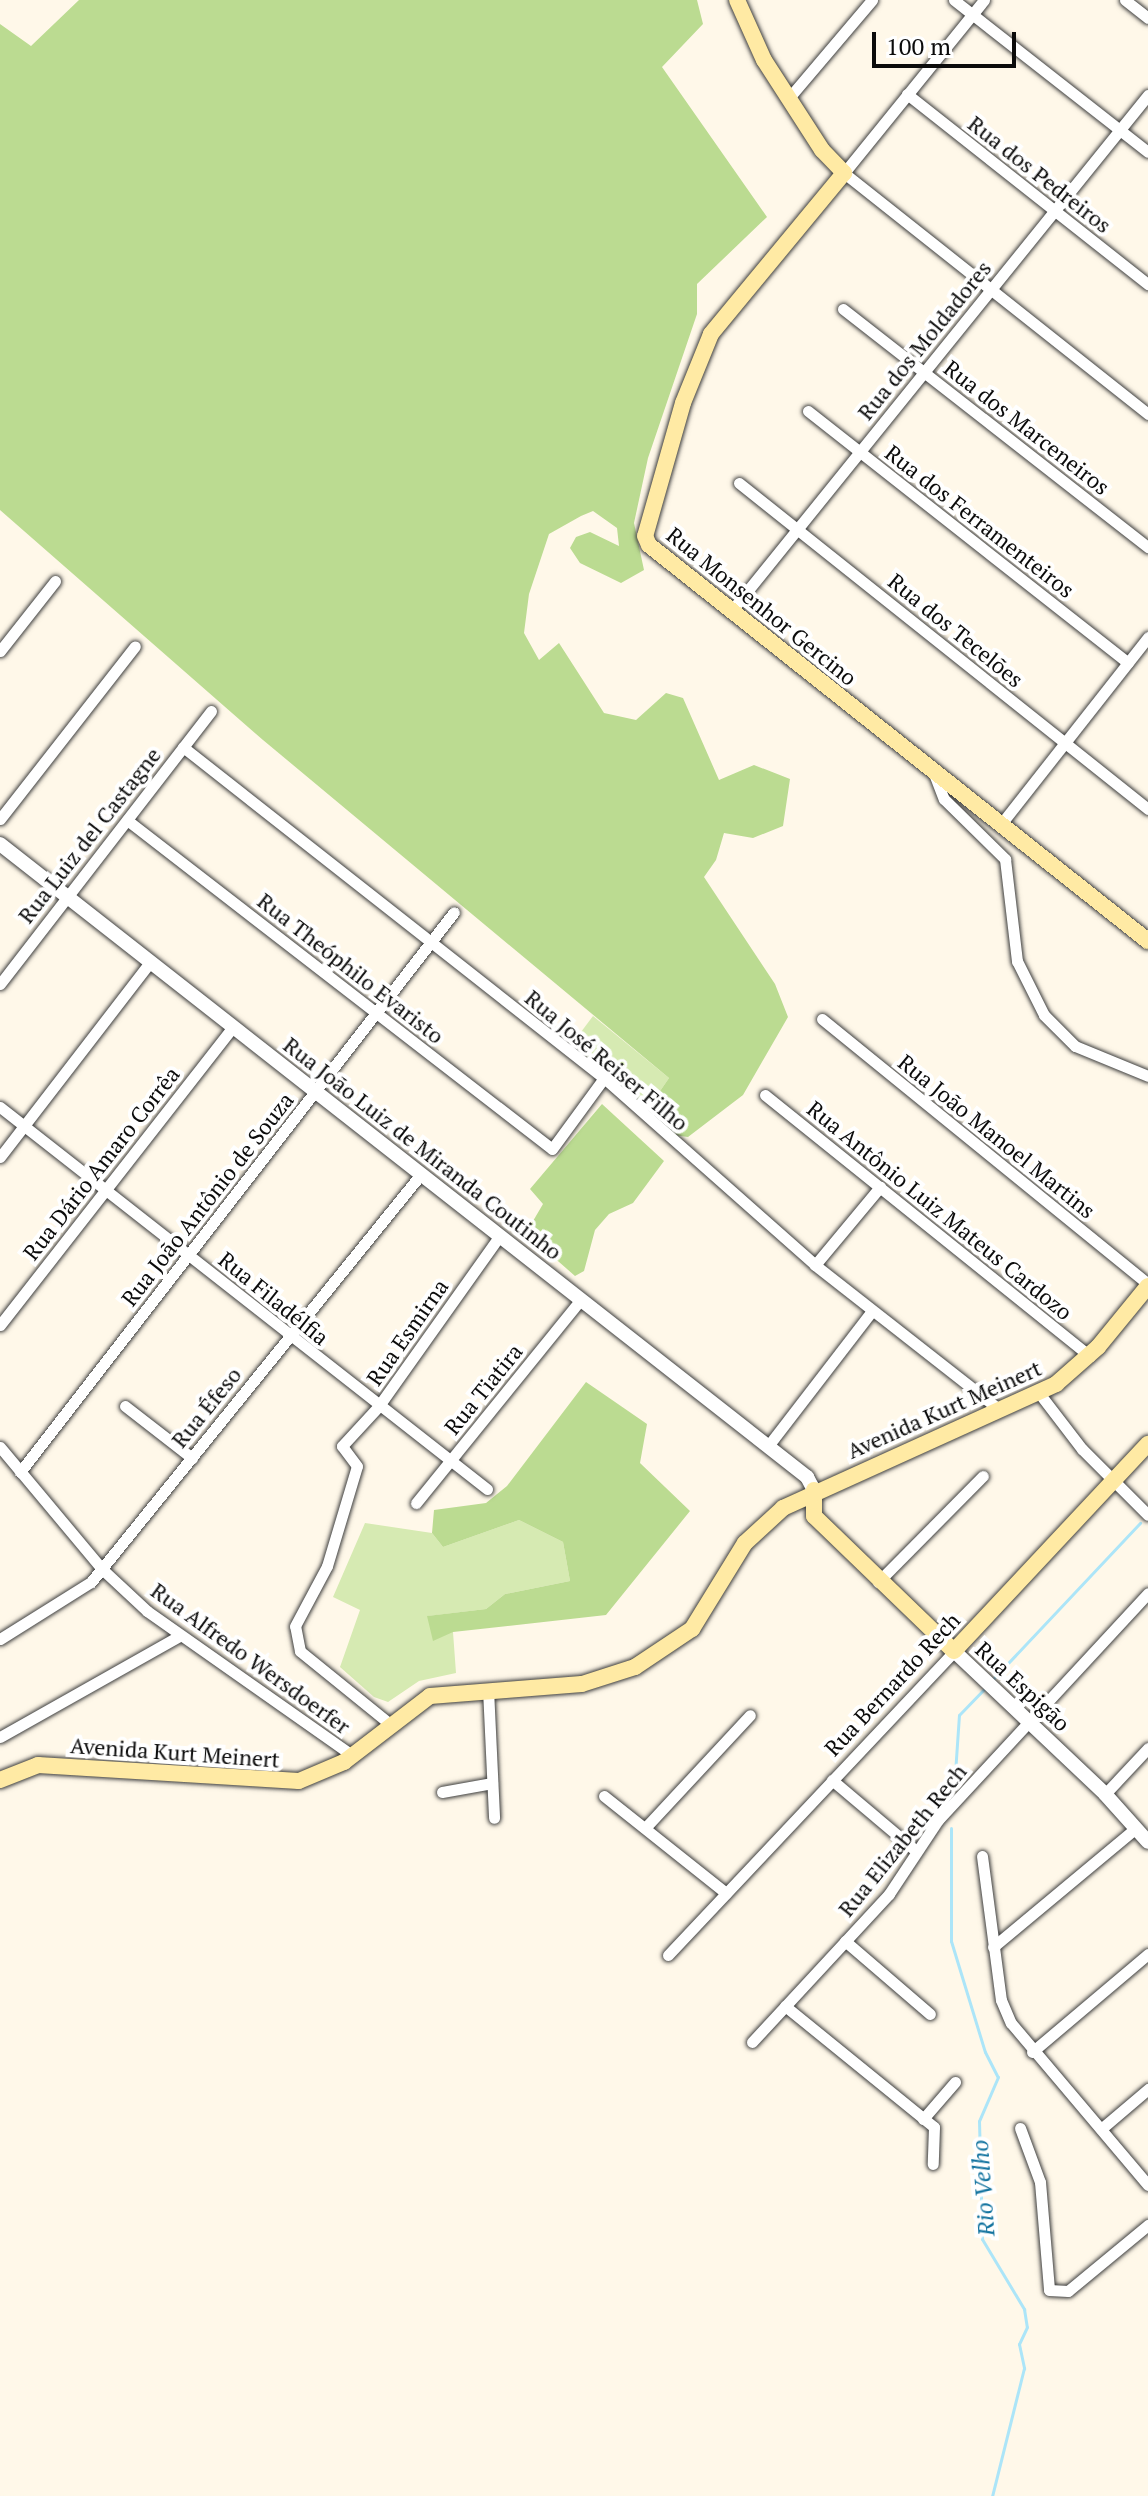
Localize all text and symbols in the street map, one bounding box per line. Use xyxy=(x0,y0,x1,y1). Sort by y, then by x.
scale bar xyxy=(876,16,1020,66)
text: 100 m xyxy=(886,30,951,62)
street label: Rua dos Pedreiros xyxy=(963,110,1117,238)
street label: Rua dos Moldadores xyxy=(852,255,996,425)
street label: Rua dos Marceneiros xyxy=(939,354,1115,500)
street label: Rua dos Ferramenteiros xyxy=(880,439,1080,603)
street label: Rua Monsenhor Gercino xyxy=(662,521,862,691)
street label: Rua dos Tecelões xyxy=(883,568,1029,692)
street label: Rua Luiz del Castagne xyxy=(12,742,166,928)
street label: Rua Theóphilo Evaristo xyxy=(253,887,449,1049)
street label: Rua José Reiser Filho xyxy=(520,984,694,1136)
street label: Rua João Luiz de Miranda Coutinho xyxy=(279,1031,567,1265)
street label: Rua João Manoel Martins xyxy=(893,1048,1101,1224)
street label: Rua Dário Amaro Corrêa xyxy=(17,1061,185,1265)
street label: Rua João Antônio de Souza xyxy=(115,1087,299,1311)
street label: Rua Antônio Luiz Mateus Cardozo xyxy=(802,1095,1078,1325)
street label: Rua Filadélfia xyxy=(214,1246,334,1350)
street label: Rua Esmirna xyxy=(361,1274,453,1390)
street label: Rua Tiatira xyxy=(439,1338,527,1440)
street label: Avenida Kurt Meinert xyxy=(843,1354,1045,1464)
street label: Rua Éfeso xyxy=(166,1361,246,1453)
street label: Rua Alfredo Wersdoerfer xyxy=(146,1577,356,1739)
street label: Rua Bernardo Rech xyxy=(819,1607,965,1761)
street label: Rua Espigão xyxy=(970,1636,1076,1736)
street label: Avenida Kurt Meinert xyxy=(69,1732,281,1772)
street label: Rua Elizabeth Rech xyxy=(832,1759,972,1921)
water label: Rio Velho xyxy=(965,2138,1001,2238)

